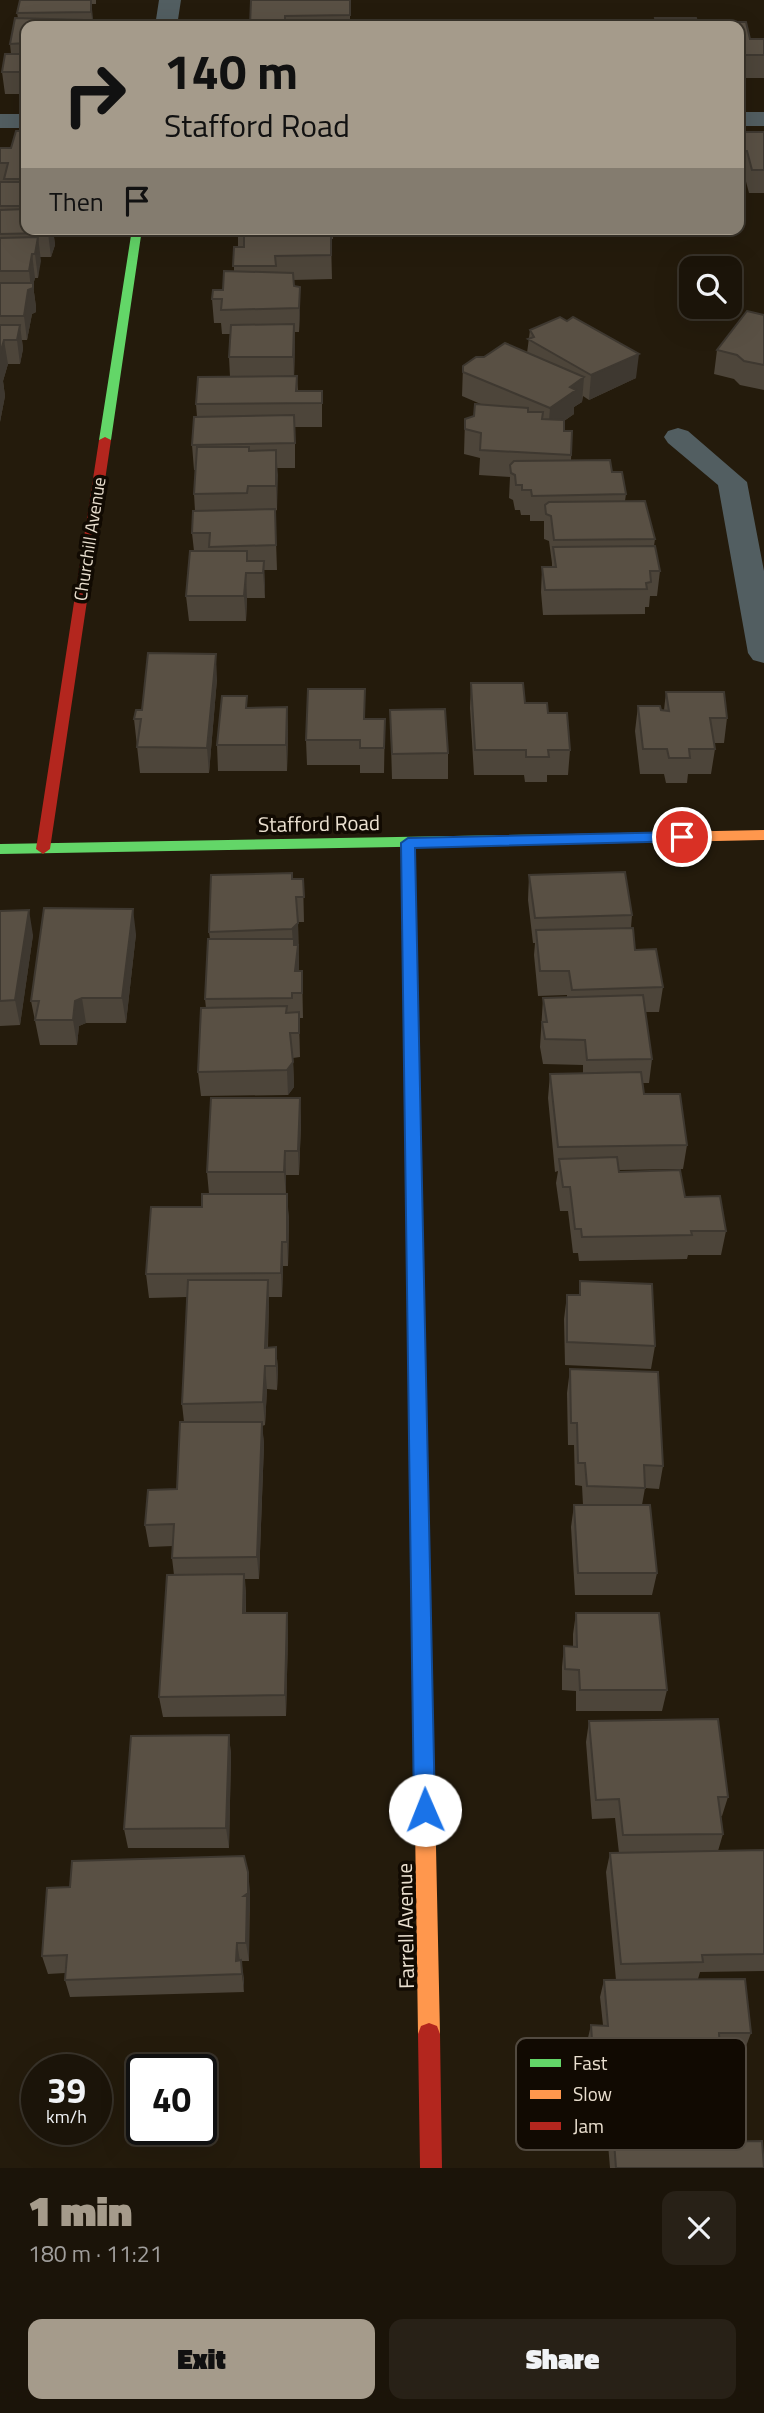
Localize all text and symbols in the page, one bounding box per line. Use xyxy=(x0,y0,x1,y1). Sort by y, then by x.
text: 140 m xyxy=(164,33,298,108)
icon: right xyxy=(49,49,140,140)
text: Stafford Road xyxy=(164,101,350,149)
text: Then xyxy=(49,182,104,221)
icon: arrive xyxy=(118,182,156,220)
map controls xyxy=(679,256,742,319)
button: search xyxy=(679,256,742,319)
street label: Churchill Avenue xyxy=(66,475,113,603)
street label: Stafford Road xyxy=(258,806,380,840)
pin xyxy=(652,807,712,867)
icon: arrive xyxy=(663,818,701,856)
position arrow xyxy=(388,1773,462,1847)
street label: Farrell Avenue xyxy=(388,1863,422,1989)
legend xyxy=(516,2038,746,2150)
text: Fast xyxy=(573,2048,608,2077)
speed limit sign: 40 xyxy=(126,2054,217,2145)
text: 39 xyxy=(47,2063,86,2117)
text: Slow xyxy=(573,2079,612,2108)
text: km/h xyxy=(46,2103,87,2130)
text: Jam xyxy=(573,2111,604,2140)
text: 1 min xyxy=(28,2178,132,2242)
button: close xyxy=(662,2191,736,2265)
text: 180 m · 11:21 xyxy=(28,2236,163,2271)
button: Exit xyxy=(28,2319,375,2399)
button: Share xyxy=(389,2319,736,2399)

